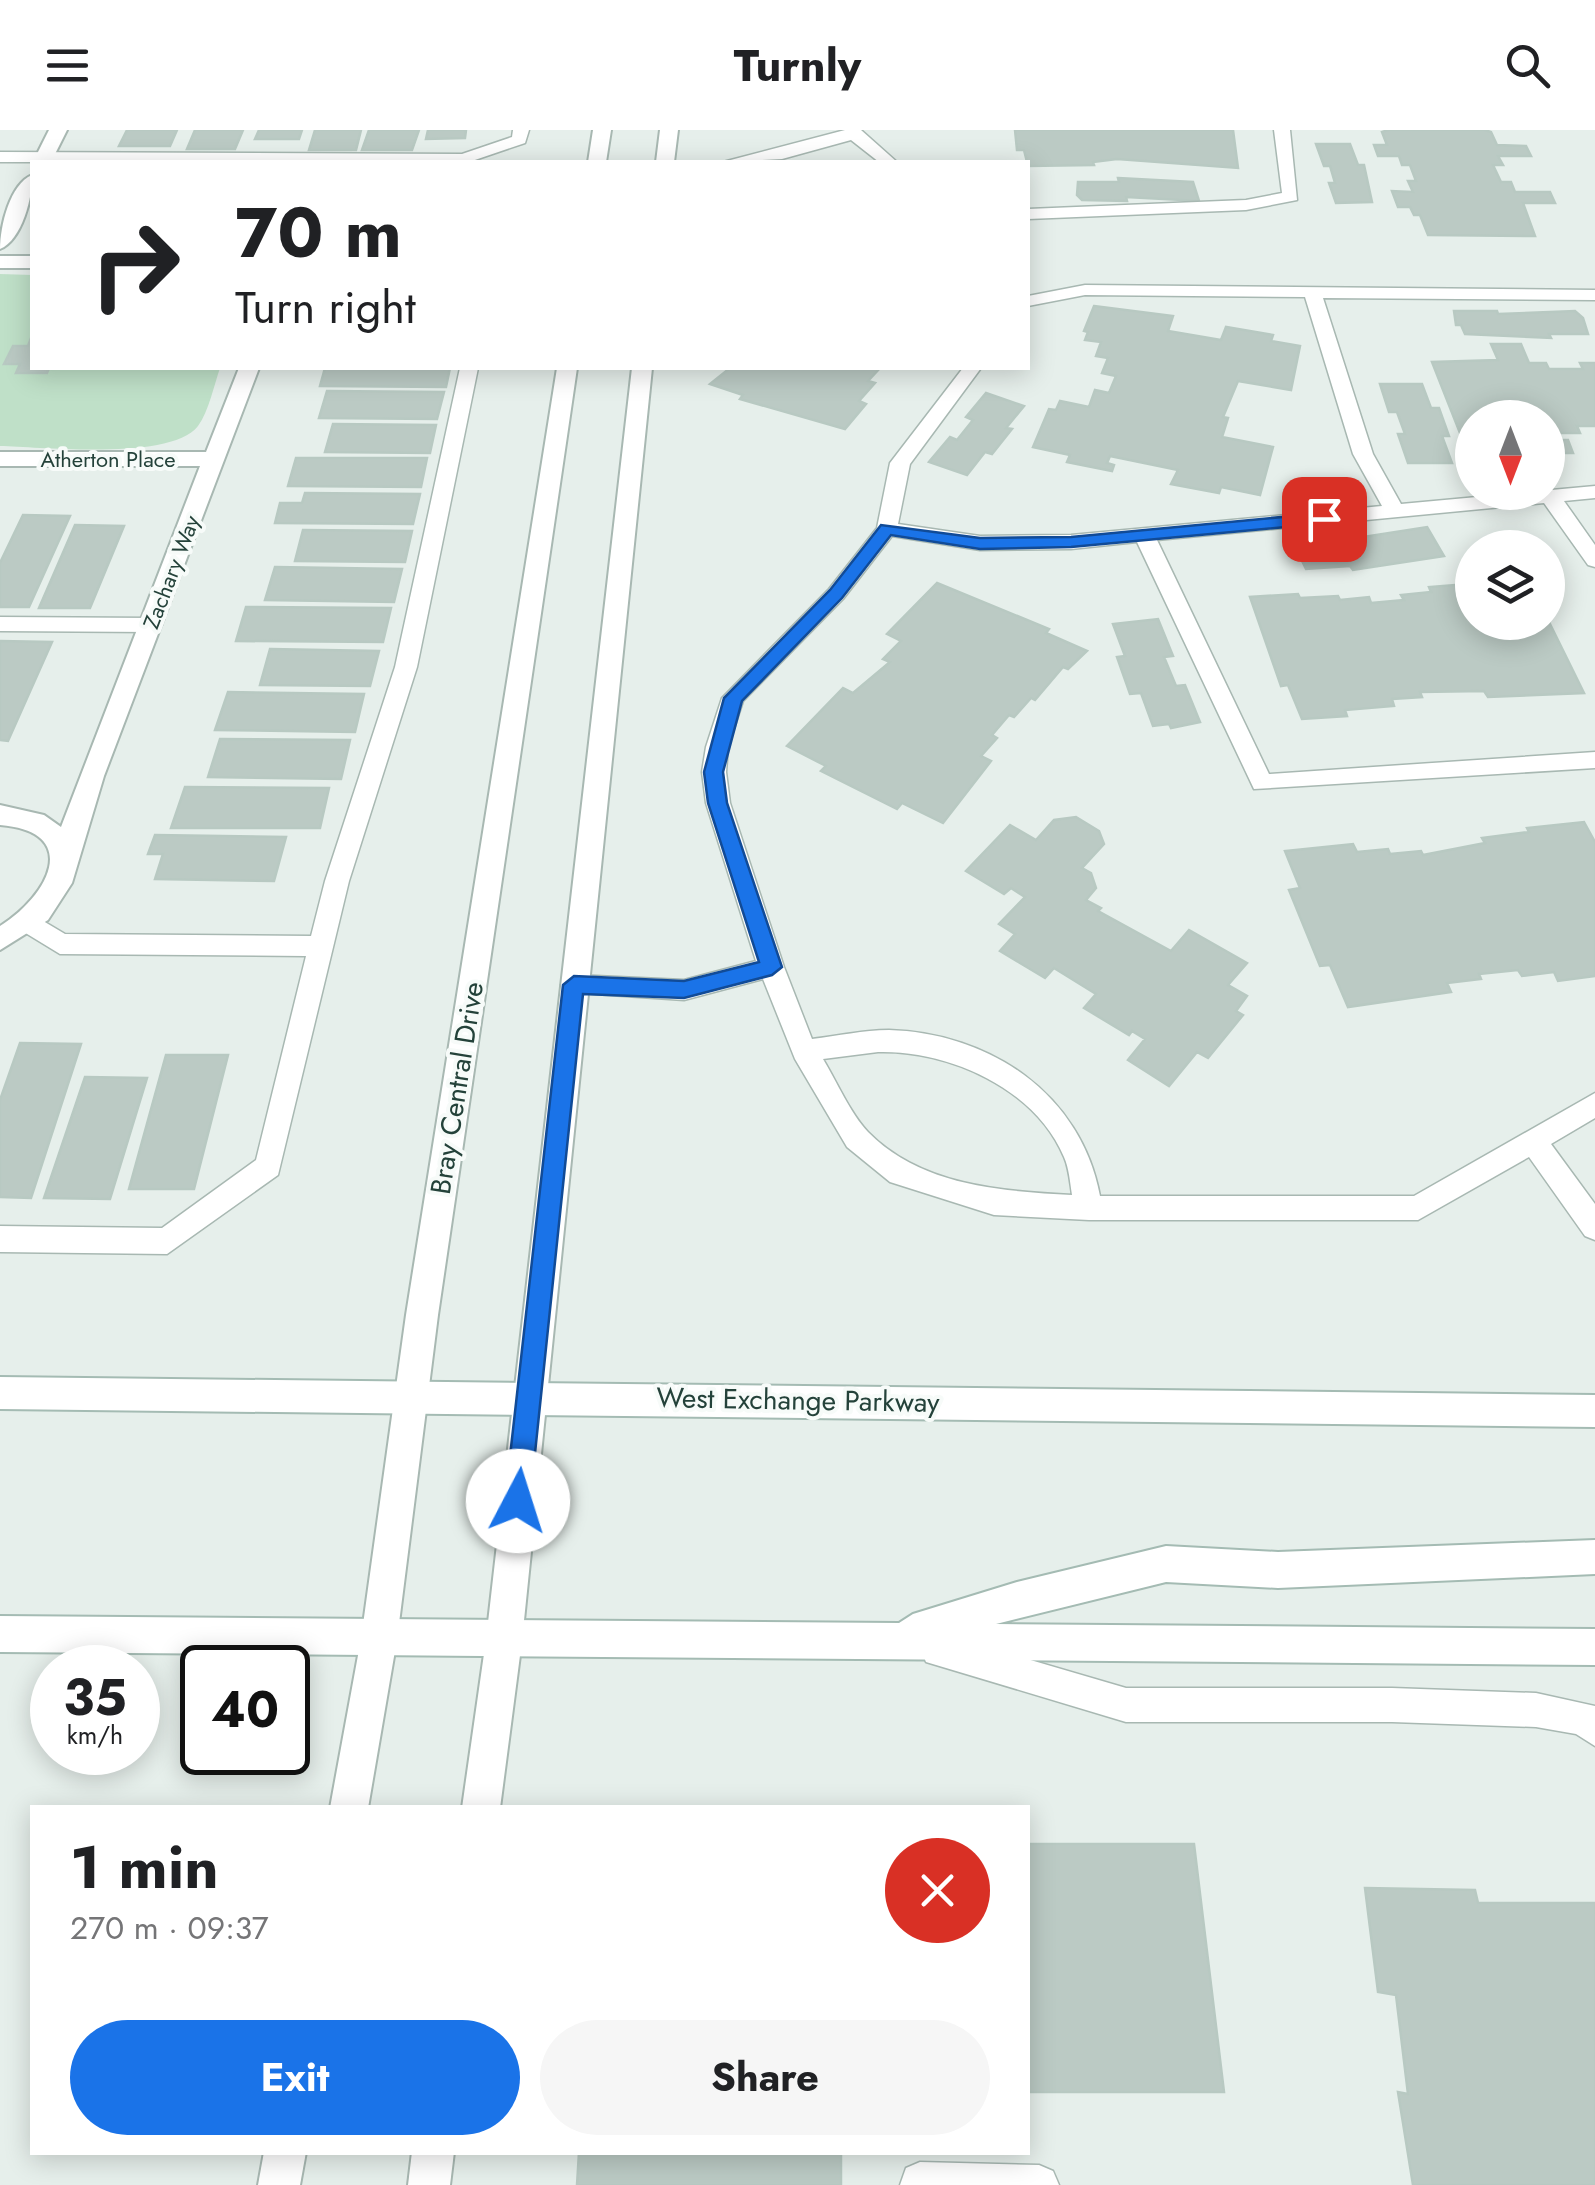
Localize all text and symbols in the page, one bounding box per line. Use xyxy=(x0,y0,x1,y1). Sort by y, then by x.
text: Turnly xyxy=(734,33,861,98)
icon: menu xyxy=(40,38,95,93)
icon: search xyxy=(1500,38,1555,93)
text: 70 m xyxy=(235,182,402,283)
icon: right xyxy=(70,200,200,330)
text: Turn right xyxy=(235,275,416,340)
north arrow xyxy=(1455,400,1565,510)
map controls xyxy=(1455,400,1565,640)
street label: Atherton Place xyxy=(40,443,176,475)
pin xyxy=(1282,477,1367,562)
icon: arrive xyxy=(1297,492,1352,547)
street label: Zachary Way xyxy=(135,510,207,633)
button: layers xyxy=(1455,530,1565,640)
street label: Bray Central Drive xyxy=(420,979,494,1197)
street label: West Exchange Parkway xyxy=(656,1377,941,1423)
position arrow xyxy=(466,1449,570,1553)
speed limit sign: 40 xyxy=(180,1645,310,1775)
text: 35 xyxy=(63,1661,127,1734)
text: km/h xyxy=(67,1717,123,1753)
text: 1 min xyxy=(70,1824,219,1911)
button: close xyxy=(885,1838,990,1943)
text: 270 m · 09:37 xyxy=(70,1905,269,1951)
button: Exit xyxy=(70,2020,520,2135)
button: Share xyxy=(540,2020,990,2135)

